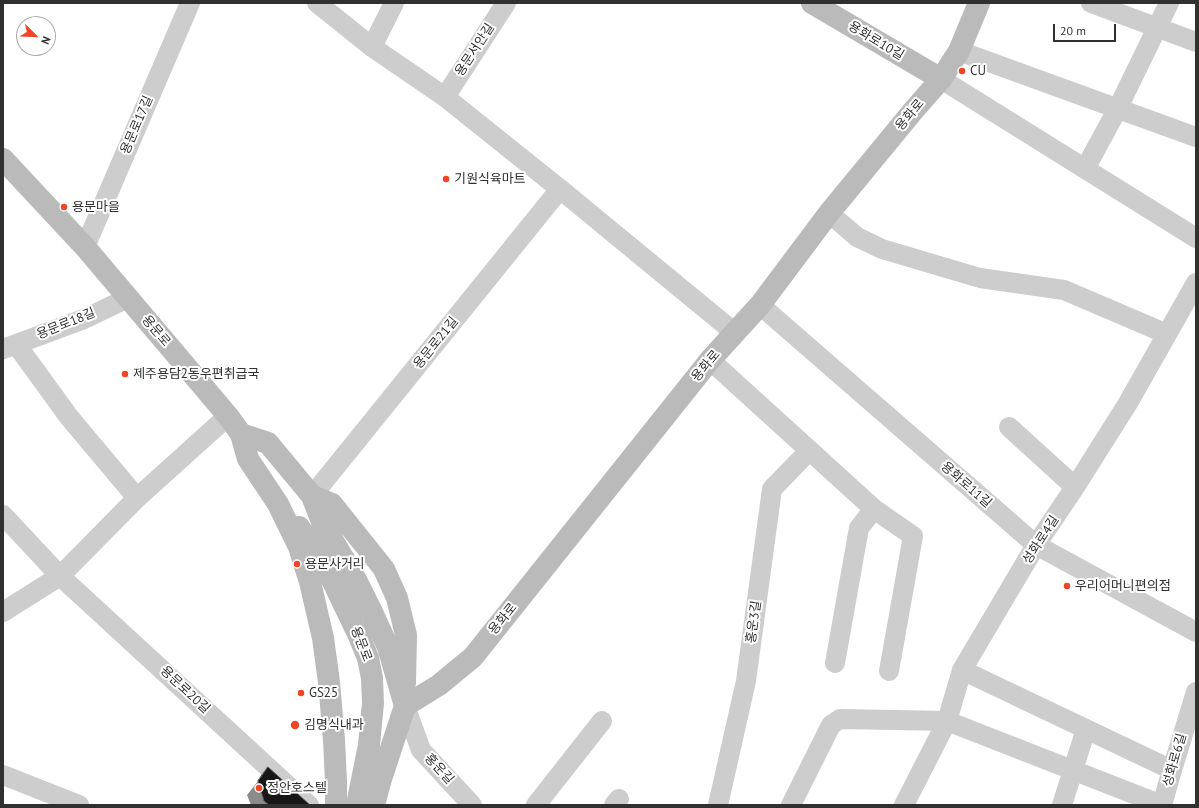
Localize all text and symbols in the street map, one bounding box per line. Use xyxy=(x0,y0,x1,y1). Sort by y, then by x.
north arrow xyxy=(16,16,56,56)
scale bar xyxy=(1055,16,1118,42)
street label: 용화로10길 xyxy=(845,18,907,64)
street label: 용문서안길 xyxy=(452,21,498,79)
text: 20 m xyxy=(1060,23,1086,38)
text: N xyxy=(38,34,54,46)
place label: CU xyxy=(970,63,986,79)
marker: CU xyxy=(957,66,967,76)
street label: 용문로17길 xyxy=(118,93,156,157)
street label: 용화로 xyxy=(892,96,928,134)
place label: 기원식육마트 xyxy=(454,171,526,187)
marker: 기원식육마트 xyxy=(441,174,451,184)
place label: 용문마을 xyxy=(72,199,120,215)
marker: 용문마을 xyxy=(59,202,69,212)
street label: 용문로18길 xyxy=(34,305,98,343)
street label: 용문로 xyxy=(138,312,174,350)
street label: 용문로21길 xyxy=(410,314,462,372)
street label: 용화로 xyxy=(688,347,724,385)
place label: 제주용담2동우편취급국 xyxy=(133,366,260,382)
marker: 제주용담2동우편취급국 xyxy=(120,369,130,379)
street label: 용화로11길 xyxy=(937,459,995,511)
street label: 성화로4길 xyxy=(1020,513,1062,567)
place label: 용문사거리 xyxy=(305,556,365,572)
marker: 용문사거리 xyxy=(292,559,302,569)
place label: 우리어머니편의점 xyxy=(1075,578,1171,594)
marker: 우리어머니편의점 xyxy=(1062,581,1072,591)
street label: 용화로 xyxy=(486,600,520,638)
street label: 홍운3길 xyxy=(743,600,765,644)
street label: 용문로 xyxy=(347,624,375,664)
street label: 용문로20길 xyxy=(157,663,213,717)
place label: GS25 xyxy=(309,685,338,701)
marker: GS25 xyxy=(296,688,306,698)
place label: 김명식내과 xyxy=(304,717,364,733)
marker: 김명식내과 xyxy=(289,719,301,731)
street label: 성화로6길 xyxy=(1160,731,1190,789)
street label: 홍운길 xyxy=(421,751,457,787)
place label: 정안호스텔 xyxy=(267,780,327,796)
marker: 정안호스텔 xyxy=(254,783,264,793)

